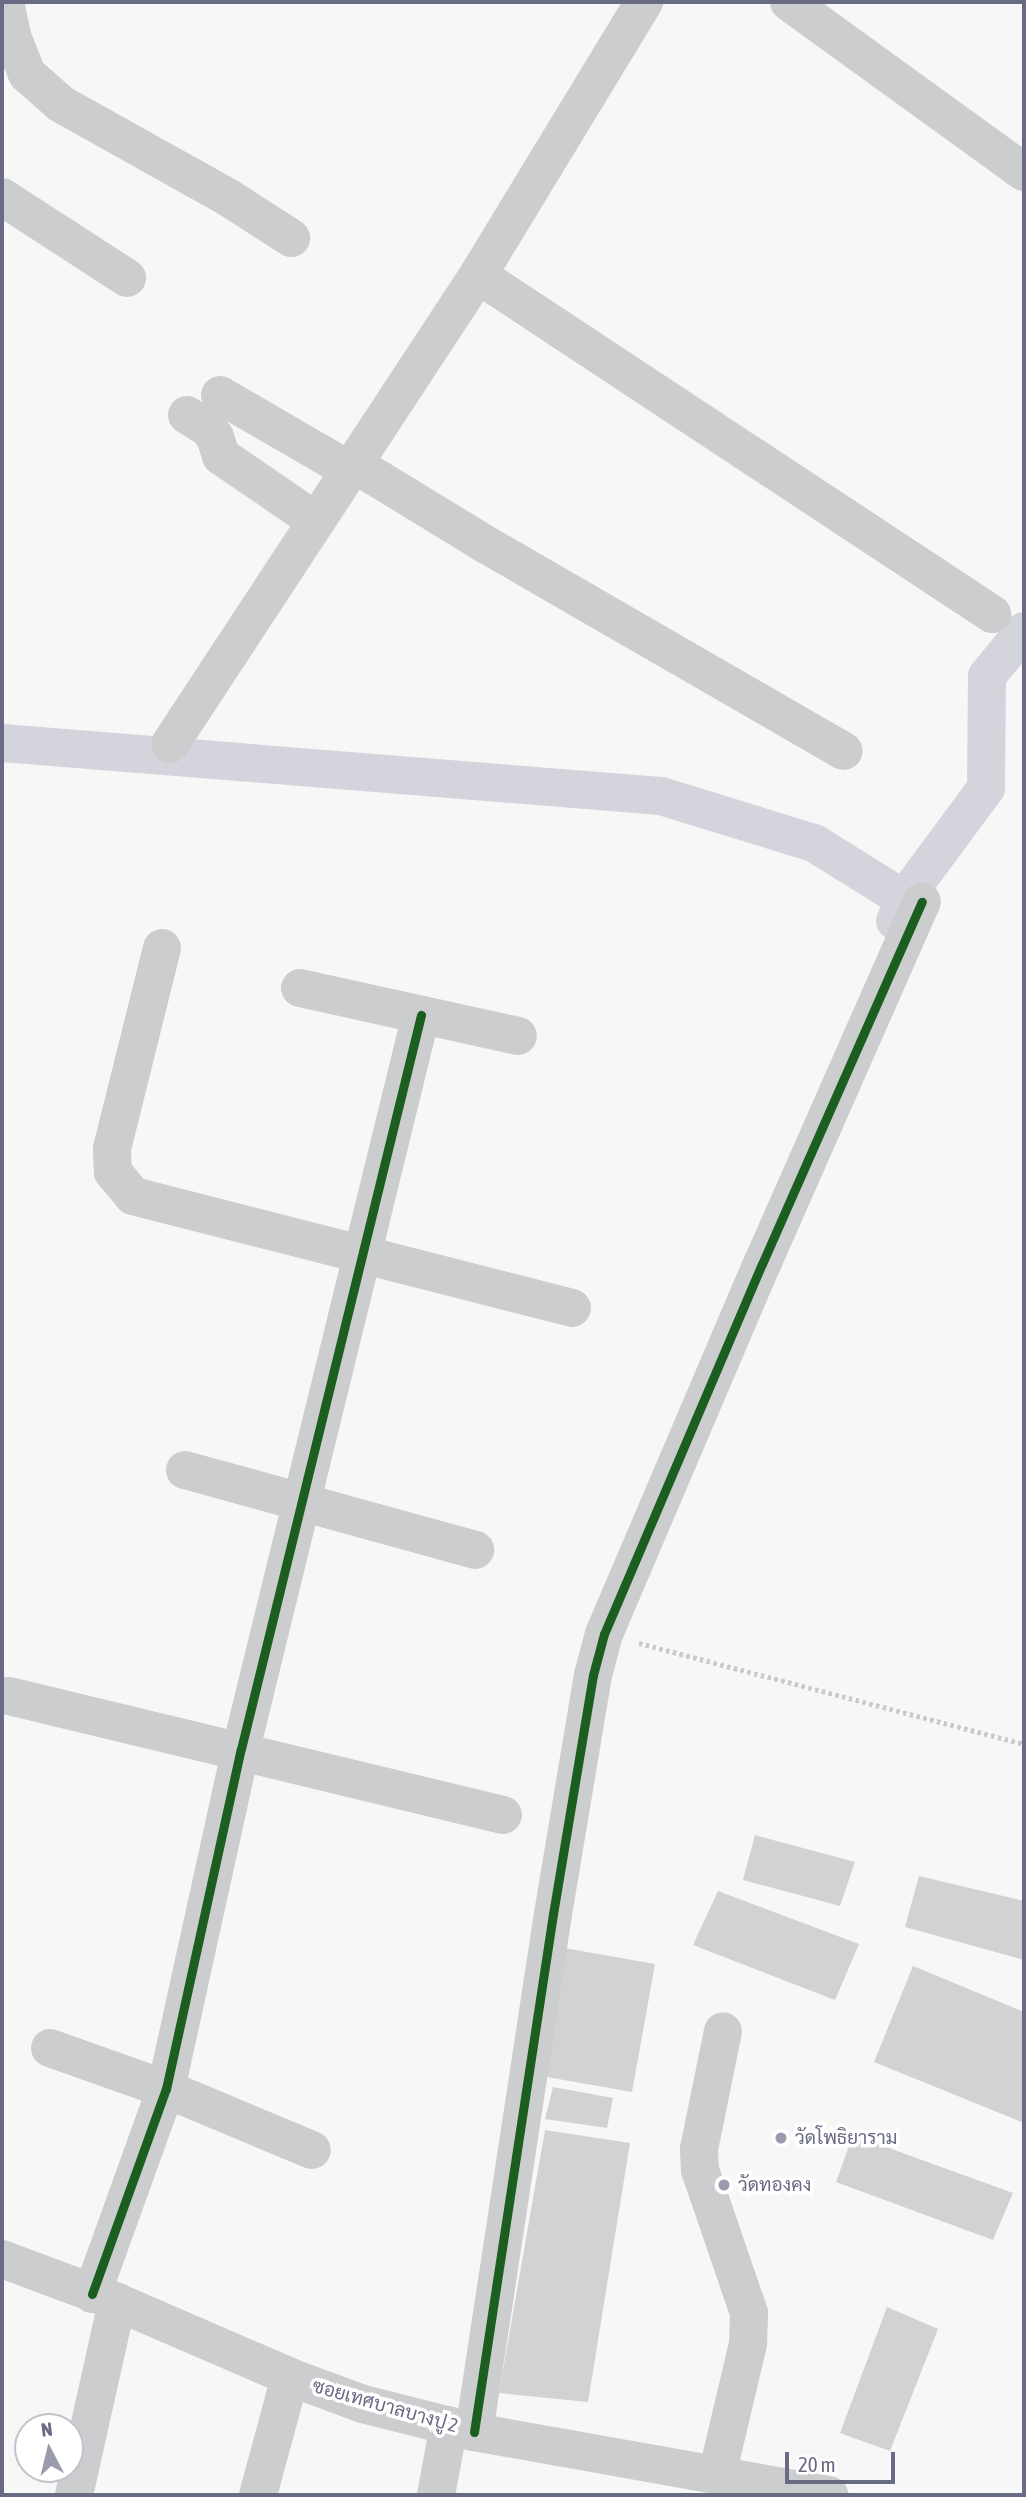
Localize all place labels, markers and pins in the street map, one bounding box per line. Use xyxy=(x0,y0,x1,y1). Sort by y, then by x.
place label: วัดโพธิยาราม xyxy=(795,2127,897,2149)
marker: วัดโพธิยาราม xyxy=(773,2130,789,2146)
place label: วัดทองคง xyxy=(738,2174,811,2196)
marker: วัดทองคง xyxy=(716,2177,732,2193)

